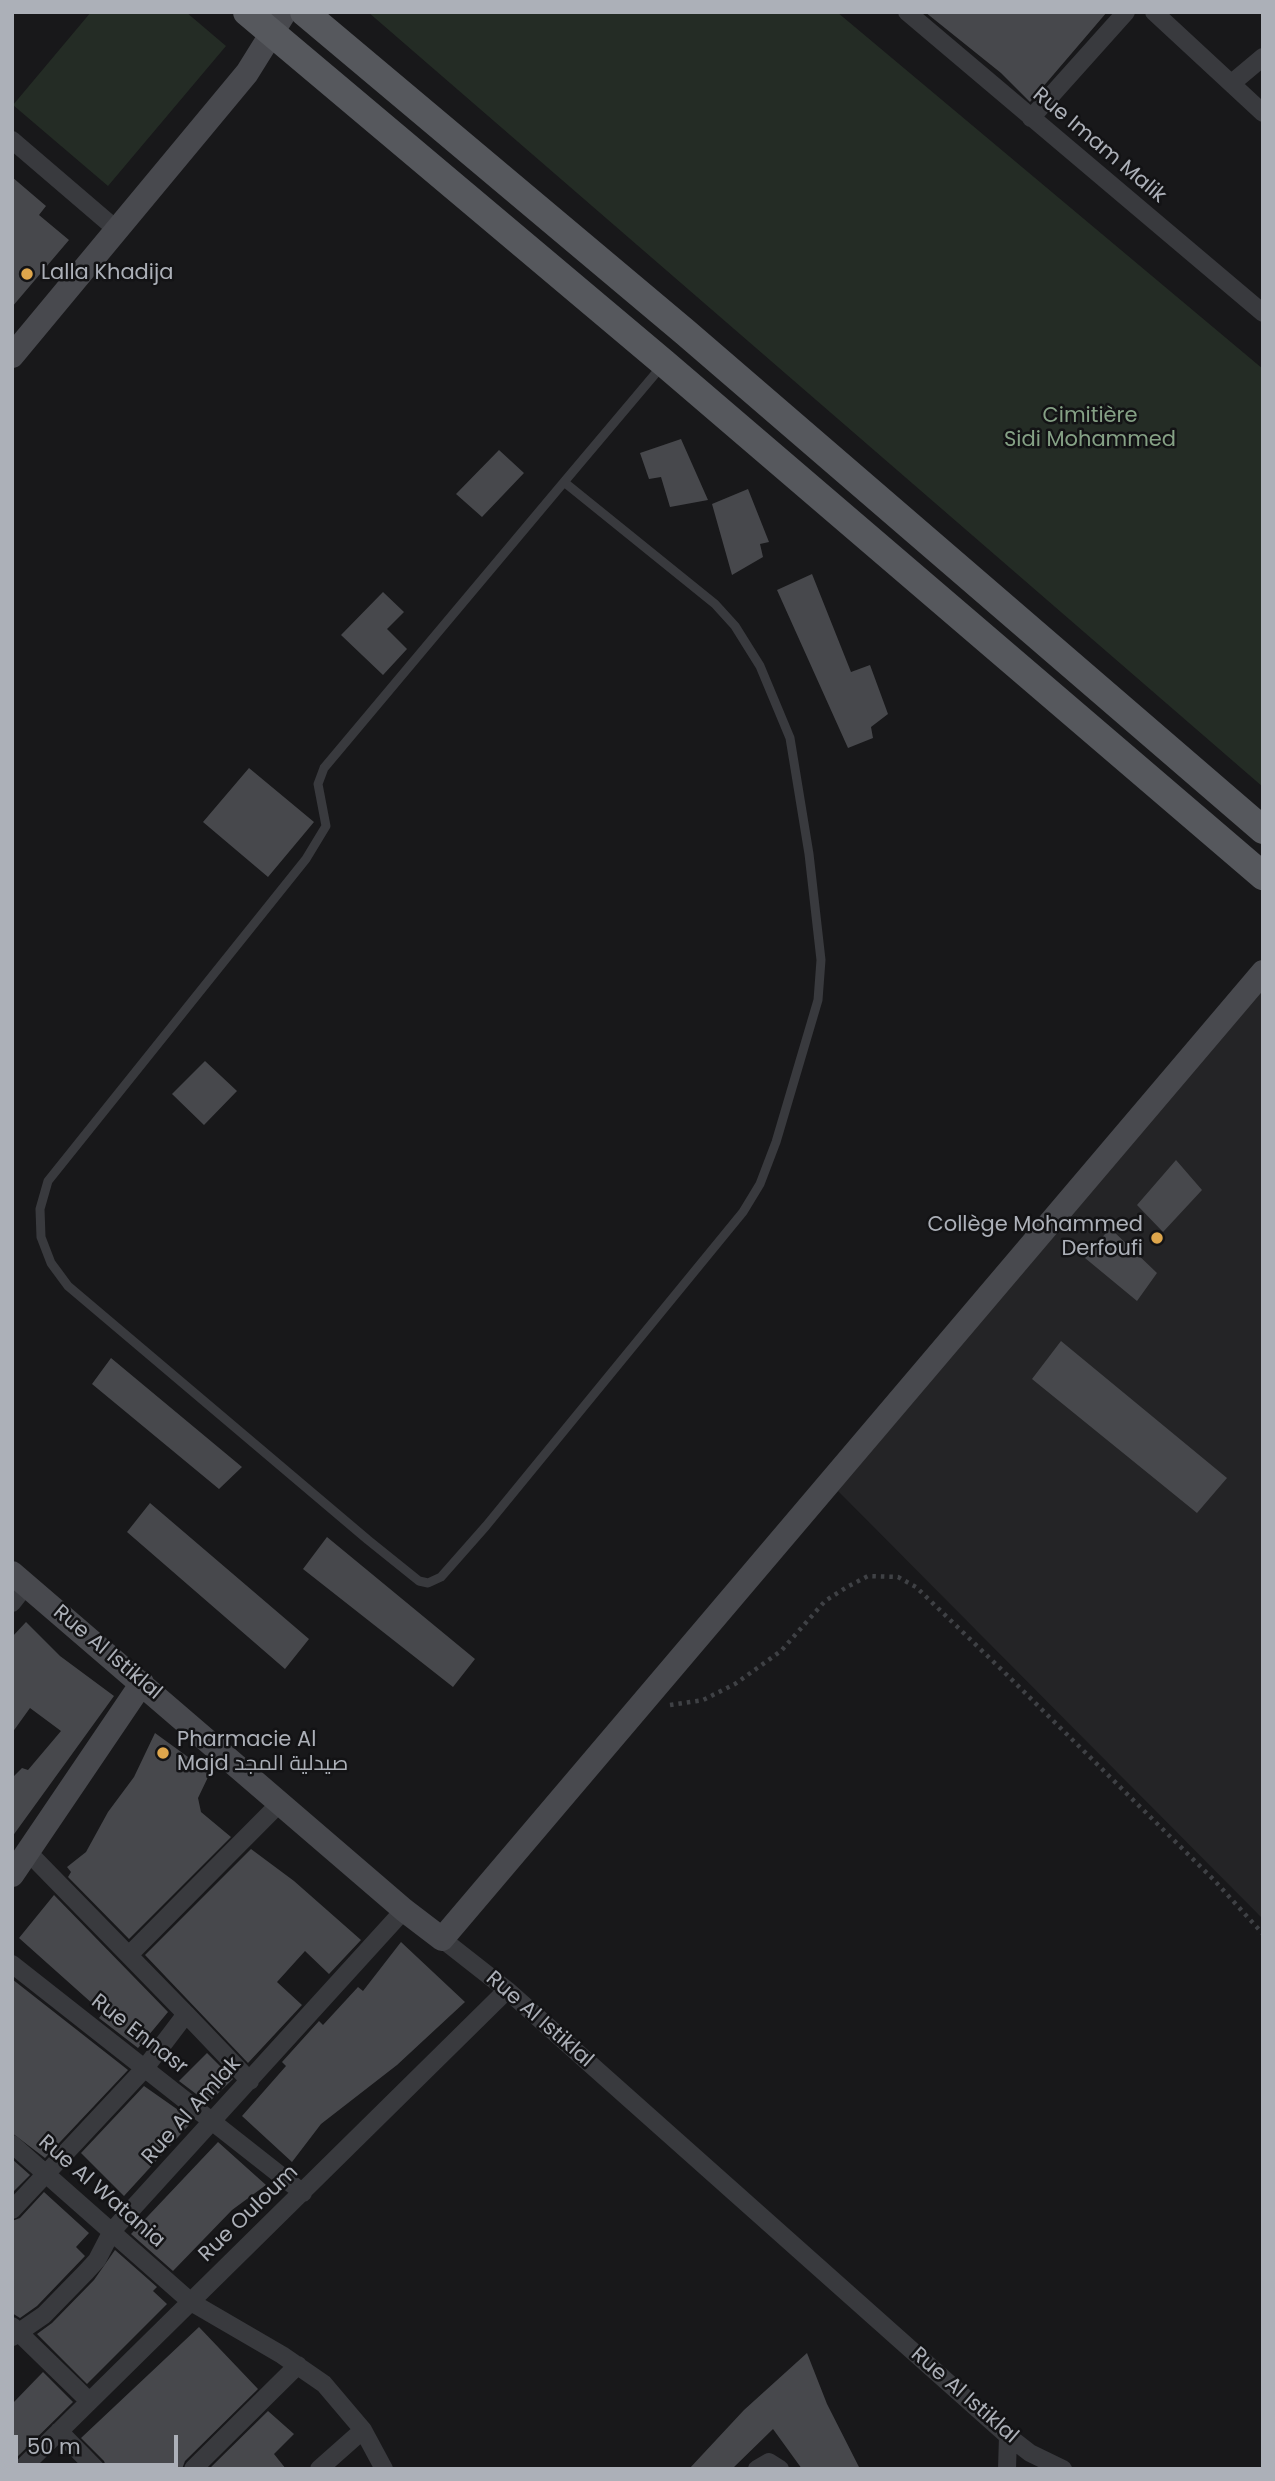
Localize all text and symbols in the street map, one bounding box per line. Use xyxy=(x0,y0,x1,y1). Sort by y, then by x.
street label: Rue Imam Malik xyxy=(1027,83,1171,209)
place label: Lalla Khadija xyxy=(41,261,173,287)
marker: Lalla Khadija xyxy=(19,266,35,282)
park label: Cimitière Sidi Mohammed xyxy=(1004,404,1176,454)
place label: Collège Mohammed Derfoufi xyxy=(928,1213,1143,1263)
marker: Collège Mohammed Derfoufi xyxy=(1149,1230,1165,1246)
street label: Rue Al Istiklal xyxy=(48,1600,166,1706)
place label: Pharmacie Al Majd صيدلية المجد xyxy=(177,1728,348,1778)
marker: Pharmacie Al Majd صيدلية المجد xyxy=(155,1745,171,1761)
street label: Rue Al Istiklal xyxy=(480,1967,598,2073)
street label: Rue Ennasr xyxy=(86,1990,192,2080)
street label: Rue Al Amlak xyxy=(137,2052,247,2170)
street label: Rue Al Watania xyxy=(33,2130,169,2254)
street label: Rue Ouloum xyxy=(194,2160,304,2268)
street label: Rue Al Istiklal xyxy=(905,2343,1023,2449)
scale bar xyxy=(18,2422,182,2466)
text: 50 m xyxy=(27,2432,81,2461)

